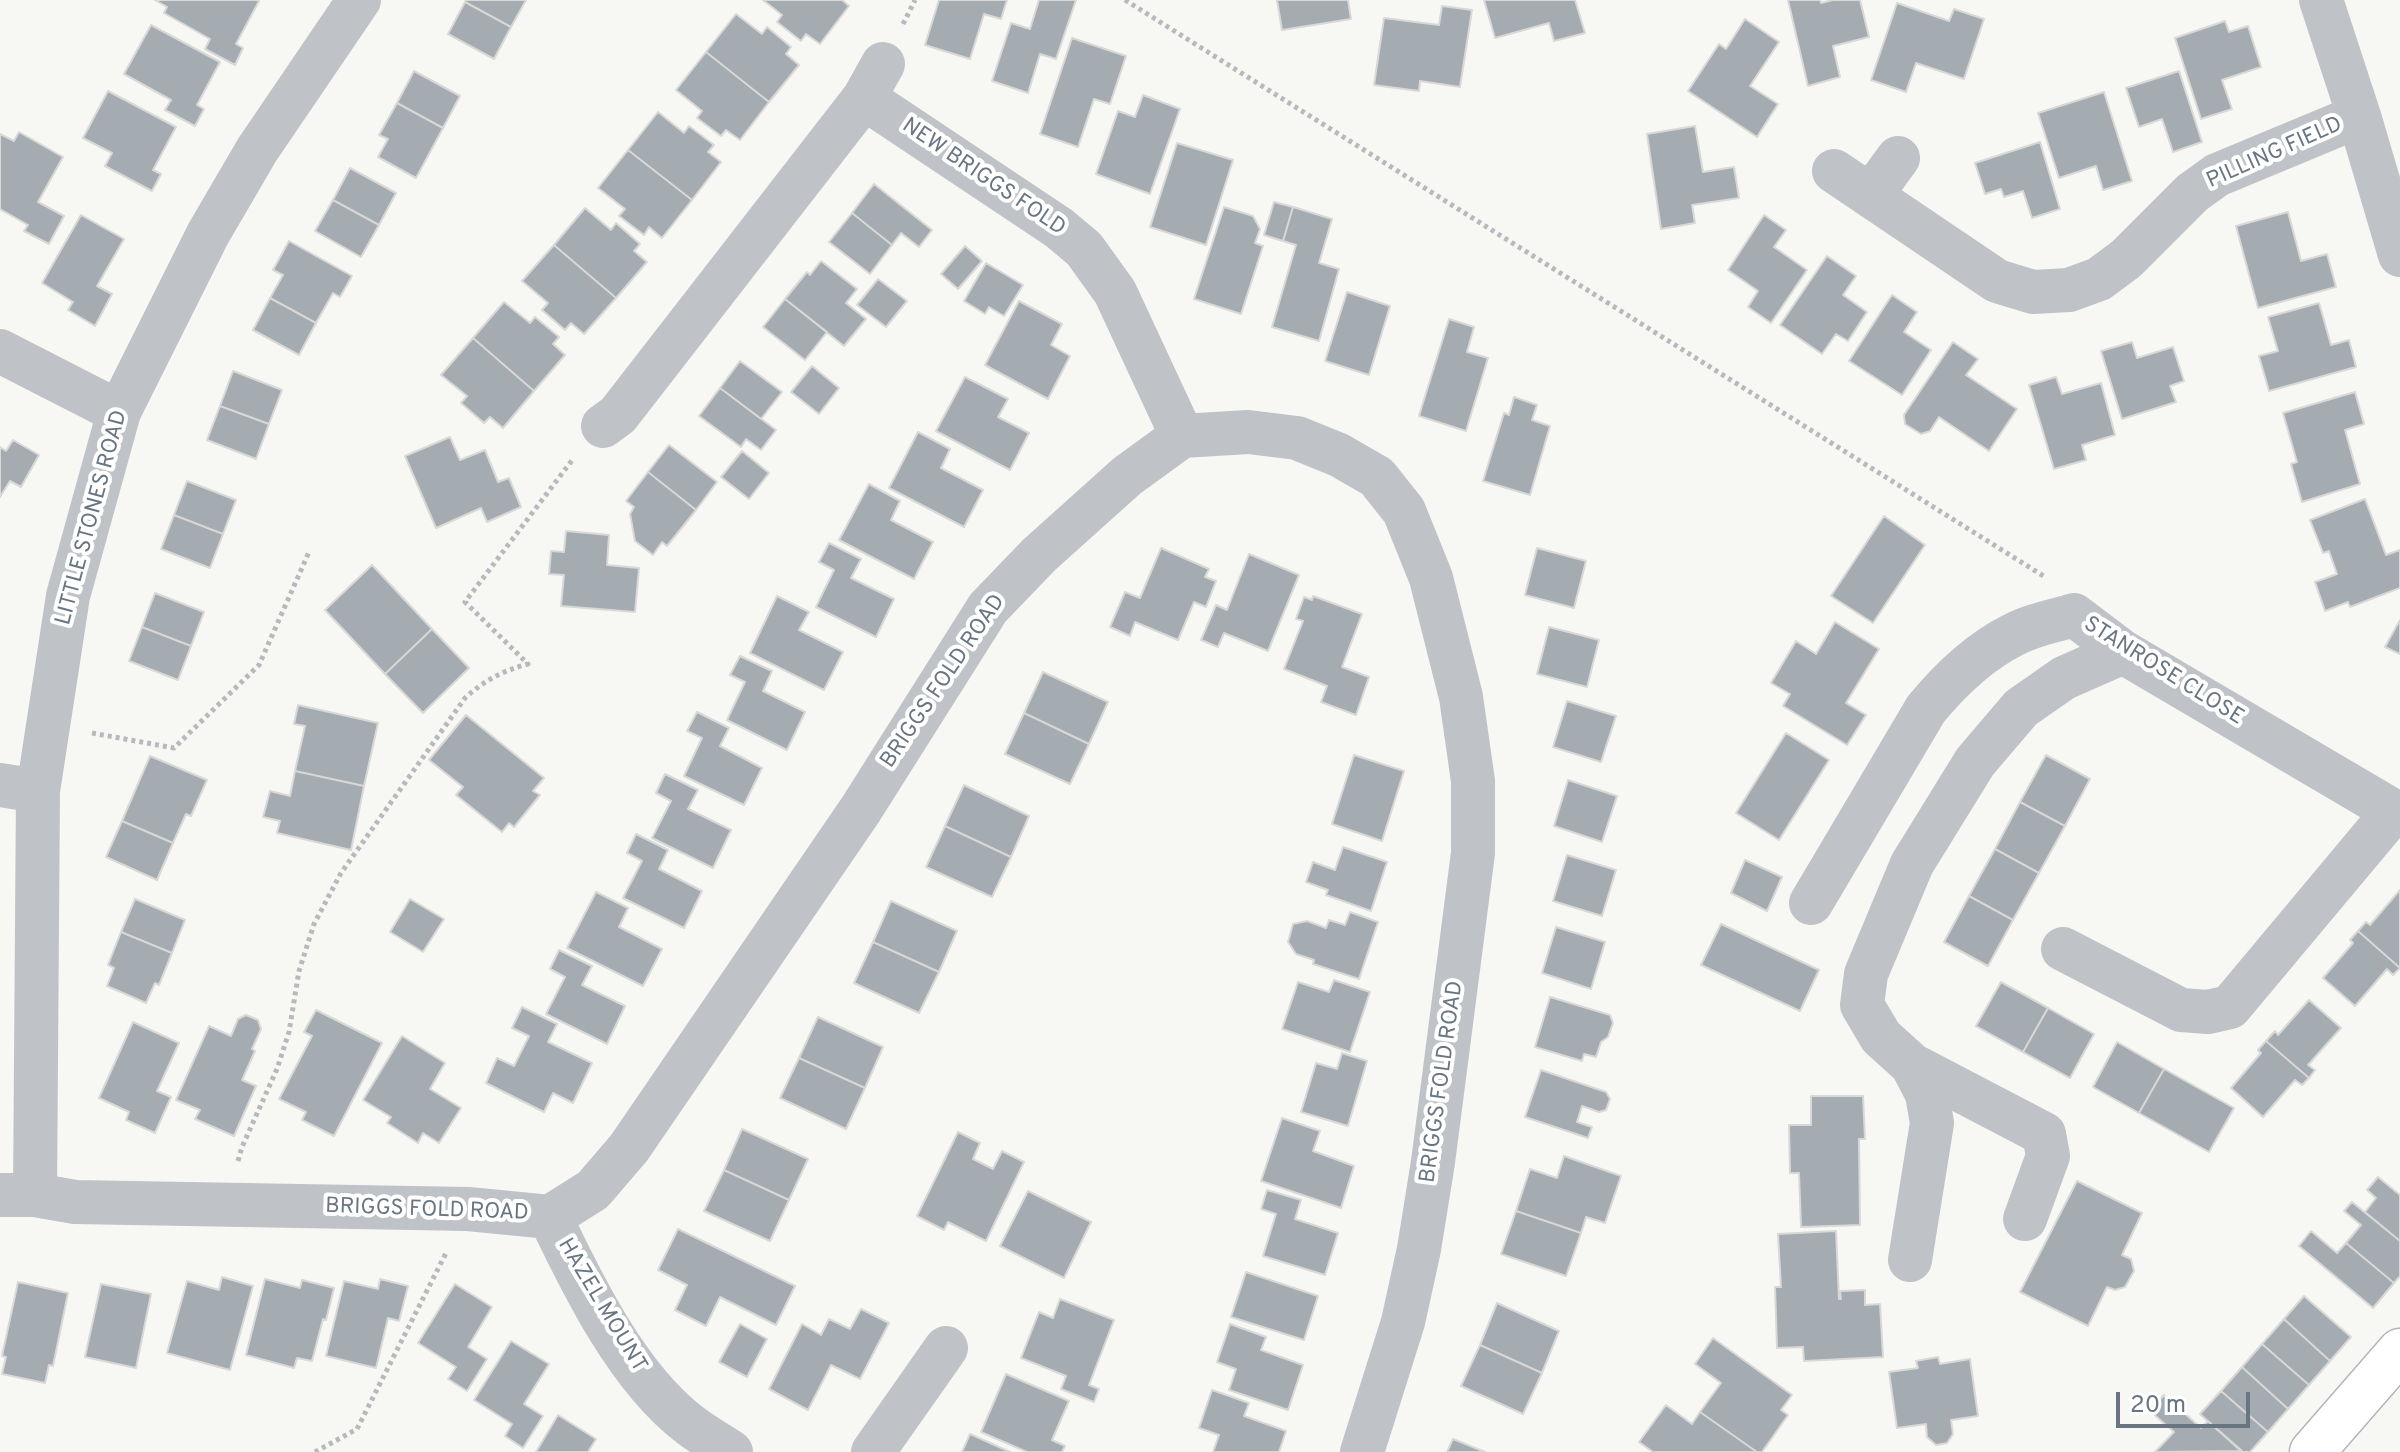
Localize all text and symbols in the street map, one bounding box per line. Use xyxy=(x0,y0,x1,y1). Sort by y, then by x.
street label: PILLING FIELD xyxy=(2203,112,2347,196)
street label: NEW BRIGGS FOLD xyxy=(896,114,1070,242)
street label: LITTLE STONES ROAD xyxy=(52,408,134,628)
street label: BRIGGS FOLD ROAD xyxy=(876,590,1012,774)
street label: STANROSE CLOSE xyxy=(2078,612,2248,732)
street label: BRIGGS FOLD ROAD xyxy=(1416,979,1470,1185)
street label: BRIGGS FOLD ROAD xyxy=(325,1194,529,1228)
street label: HAZEL MOUNT xyxy=(551,1234,651,1378)
scale bar xyxy=(2120,1376,2254,1426)
text: 20 m xyxy=(2130,1391,2186,1421)

